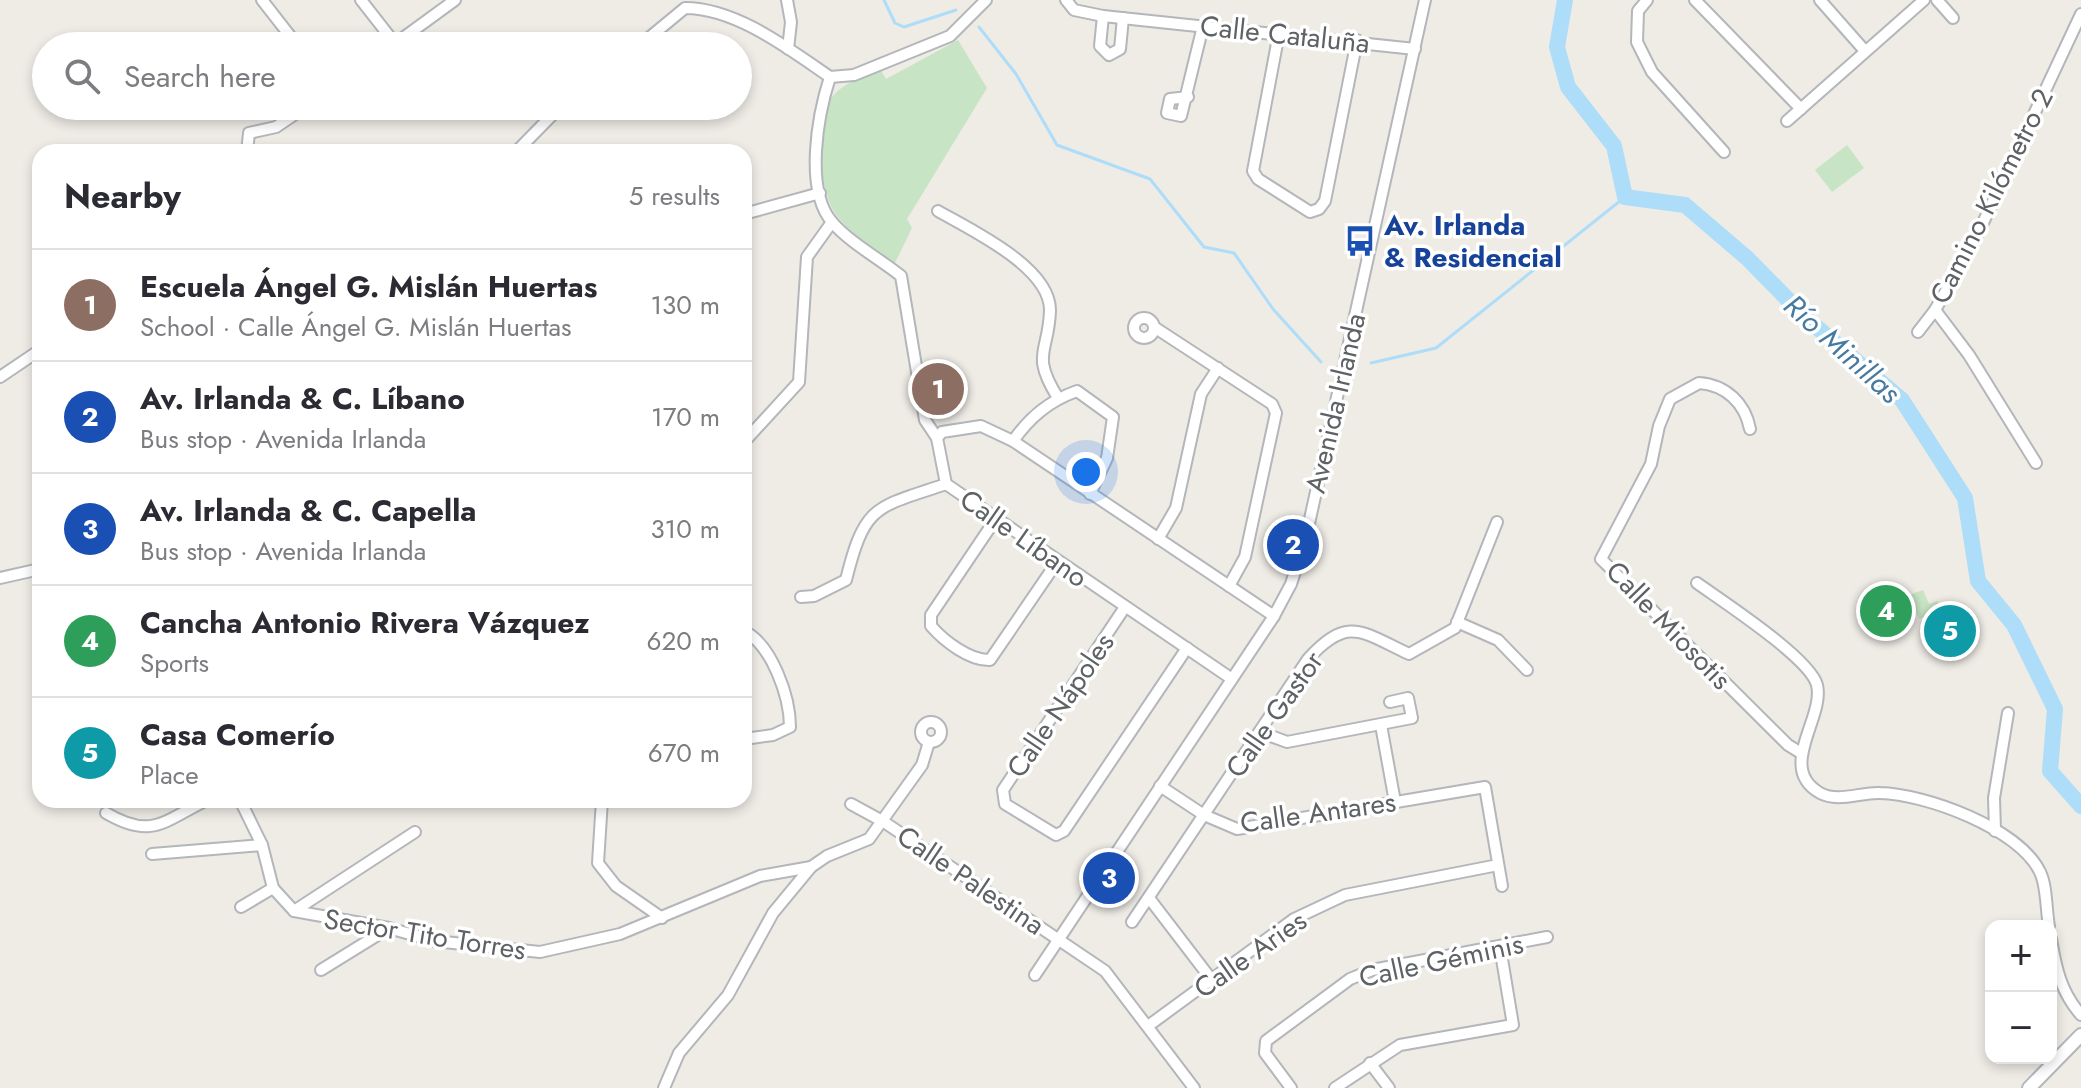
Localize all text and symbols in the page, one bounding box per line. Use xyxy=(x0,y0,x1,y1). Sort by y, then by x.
street label: Calle Cataluña xyxy=(1198,5,1372,64)
search box xyxy=(32,32,752,120)
icon: search xyxy=(60,54,104,98)
text: Search here xyxy=(124,55,276,98)
street label: Camino Kilómetro 2 xyxy=(1919,81,2063,311)
text: Nearby xyxy=(64,172,181,221)
text: 5 results xyxy=(629,177,720,215)
place label: Av. Irlanda & Residencial xyxy=(1383,205,1562,278)
bus stop icon: Av. Irlanda & Residencial xyxy=(1343,224,1377,258)
text: Escuela Ángel G. Mislán Huertas xyxy=(140,265,597,308)
water label: Río Minillas xyxy=(1774,284,1911,413)
text: 1 xyxy=(83,286,97,324)
text: 130 m xyxy=(650,286,720,324)
text: School · Calle Ángel G. Mislán Huertas xyxy=(140,308,571,346)
street label: Avenida Irlanda xyxy=(1295,309,1376,497)
pin: 1 xyxy=(912,359,964,419)
text: Av. Irlanda & C. Líbano xyxy=(140,377,465,420)
text: 2 xyxy=(81,398,99,436)
text: 170 m xyxy=(651,398,720,436)
text: Bus stop · Avenida Irlanda xyxy=(140,420,426,458)
your location xyxy=(1066,452,1106,492)
street label: Calle Líbano xyxy=(951,479,1096,598)
text: Av. Irlanda & C. Capella xyxy=(140,489,476,532)
text: 3 xyxy=(82,510,98,548)
text: 310 m xyxy=(650,510,720,548)
pin: 2 xyxy=(1267,515,1319,575)
text: Bus stop · Avenida Irlanda xyxy=(140,532,426,570)
street label: Calle Miosotis xyxy=(1596,552,1741,699)
pin: 4 xyxy=(1860,581,1912,641)
text: Cancha Antonio Rivera Vázquez xyxy=(140,601,590,644)
pin: 5 xyxy=(1924,601,1976,661)
text: 4 xyxy=(81,622,99,660)
text: 620 m xyxy=(647,622,720,660)
street label: Calle Nápoles xyxy=(997,625,1124,786)
street label: Calle Gastor xyxy=(1216,642,1333,786)
text: Sports xyxy=(140,644,209,682)
text: Casa Comerío xyxy=(140,713,335,756)
text: 5 xyxy=(82,734,98,772)
text: 670 m xyxy=(648,734,720,772)
text: Place xyxy=(140,756,199,794)
street label: Calle Antares xyxy=(1238,781,1398,844)
street label: Calle Palestina xyxy=(889,816,1053,945)
pin: 3 xyxy=(1083,848,1135,908)
street label: Sector Tito Torres xyxy=(321,898,529,971)
street label: Calle Aries xyxy=(1186,901,1315,1008)
map controls xyxy=(1985,920,2057,1064)
button: + xyxy=(1985,920,2057,992)
street label: Calle Géminis xyxy=(1355,923,1527,998)
button: − xyxy=(1985,992,2057,1064)

